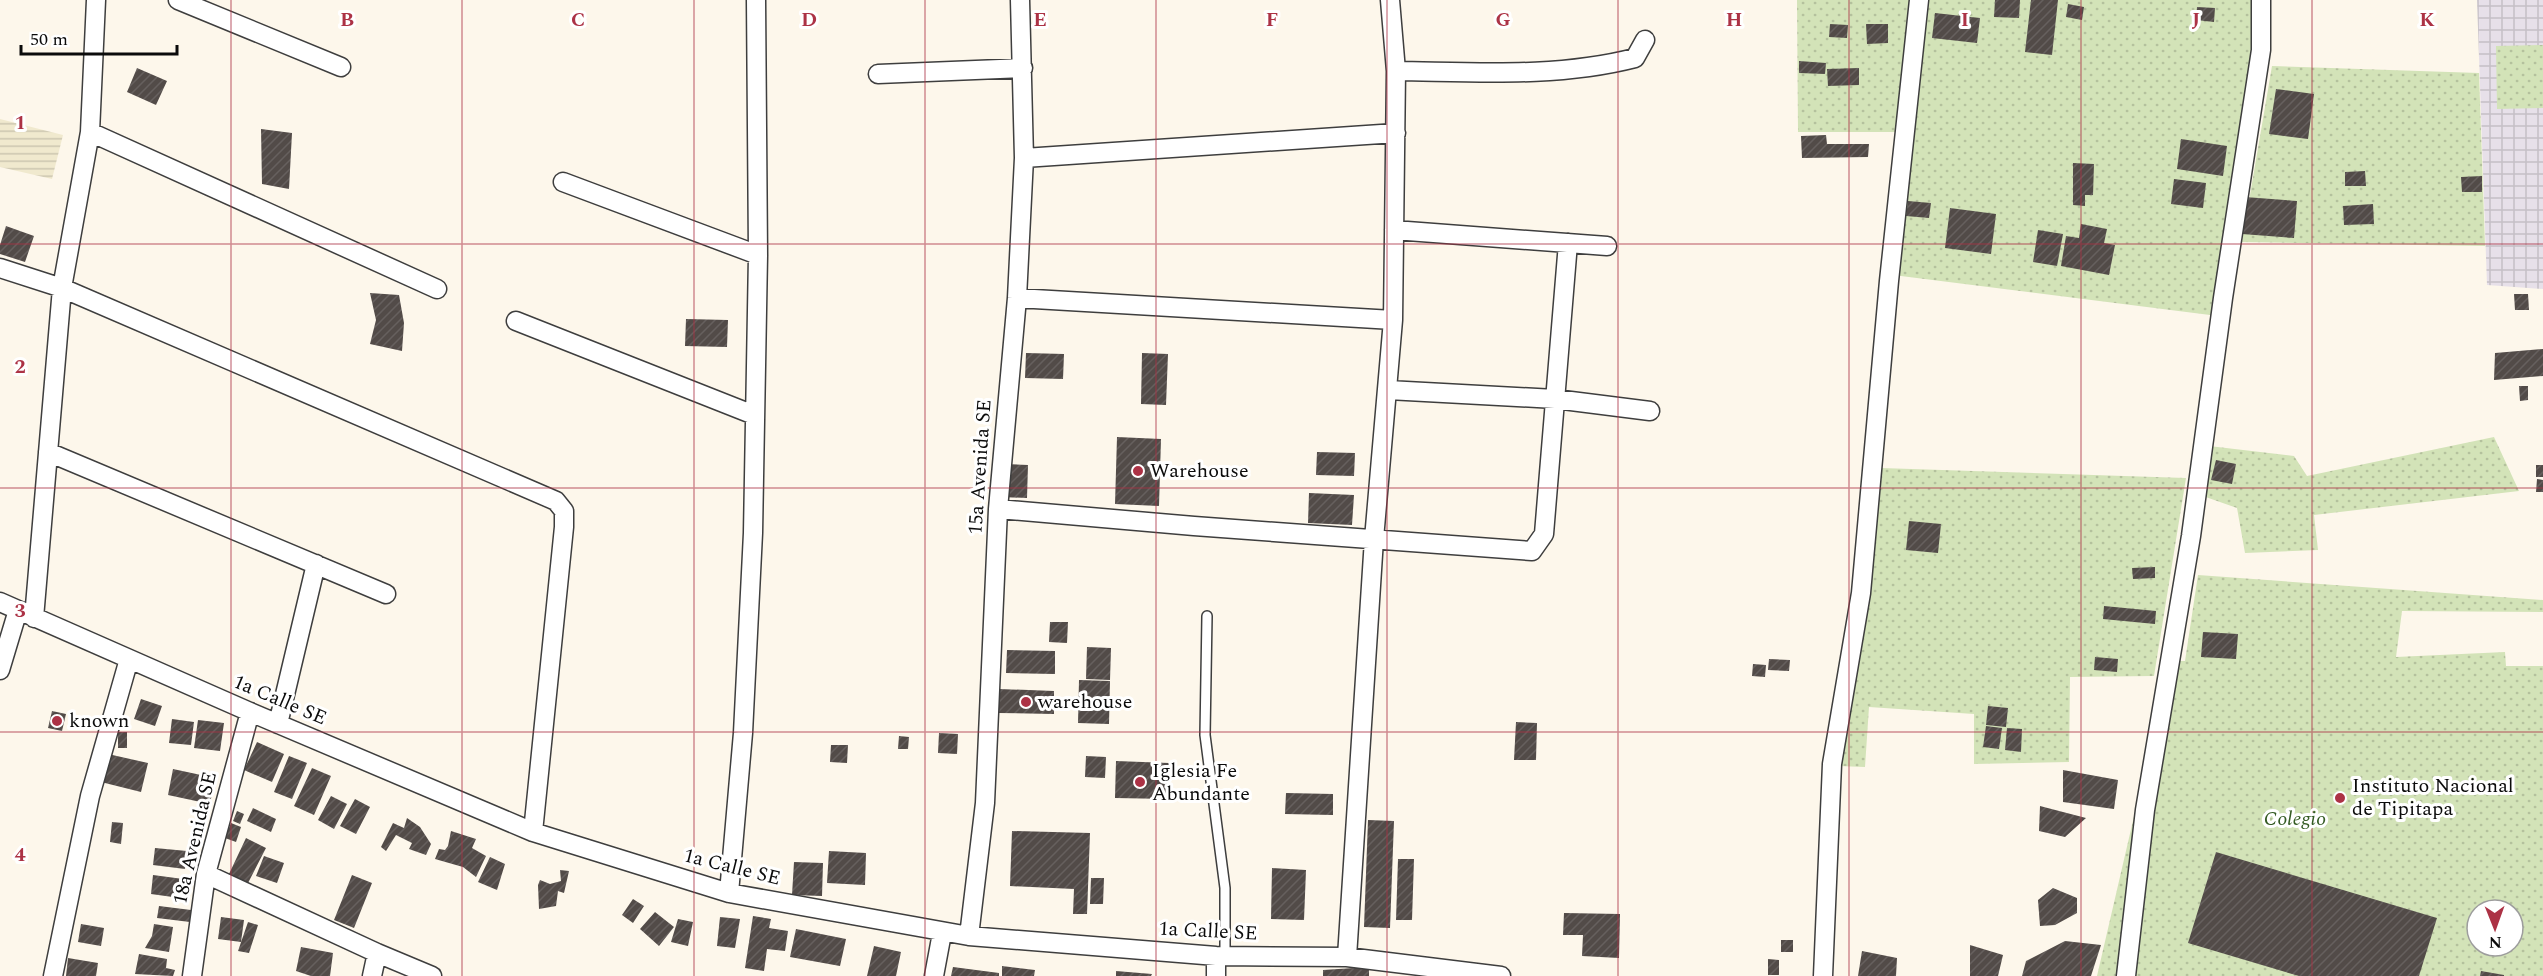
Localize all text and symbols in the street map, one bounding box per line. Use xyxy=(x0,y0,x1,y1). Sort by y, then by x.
text: B xyxy=(340,5,354,35)
text: C xyxy=(571,5,585,35)
text: D xyxy=(801,5,817,35)
text: E xyxy=(1033,5,1047,35)
text: F xyxy=(1266,5,1278,35)
text: G xyxy=(1495,5,1511,35)
text: H xyxy=(1726,5,1742,35)
text: I xyxy=(1961,5,1969,35)
text: J xyxy=(2192,5,2200,35)
text: K xyxy=(2419,5,2435,35)
scale bar xyxy=(21,18,177,56)
text: 50 m xyxy=(30,26,68,53)
text: 1 xyxy=(14,108,26,138)
text: 2 xyxy=(14,352,26,382)
street label: 15a Avenida SE xyxy=(960,398,1000,536)
place label: Warehouse xyxy=(1150,456,1249,486)
marker: Warehouse xyxy=(1131,464,1145,478)
text: 3 xyxy=(14,596,26,626)
street label: 1a Calle SE xyxy=(229,667,331,733)
place label: warehouse xyxy=(1037,687,1132,717)
marker: warehouse xyxy=(1019,695,1033,709)
place label: known xyxy=(69,706,129,736)
marker: known xyxy=(50,714,64,728)
place label: Iglesia Fe Abundante xyxy=(1152,756,1250,809)
street label: 18a Avenida SE xyxy=(165,769,225,907)
place label: Instituto Nacional de Tipitapa xyxy=(2352,771,2514,824)
marker: Iglesia Fe Abundante xyxy=(1133,775,1147,789)
marker: Instituto Nacional de Tipitapa xyxy=(2333,791,2347,805)
park label: Colegio xyxy=(2264,804,2326,834)
text: 4 xyxy=(14,840,26,870)
street label: 1a Calle SE xyxy=(680,840,784,894)
north arrow xyxy=(2465,898,2525,958)
street label: 1a Calle SE xyxy=(1158,913,1258,949)
text: N xyxy=(2489,930,2502,954)

